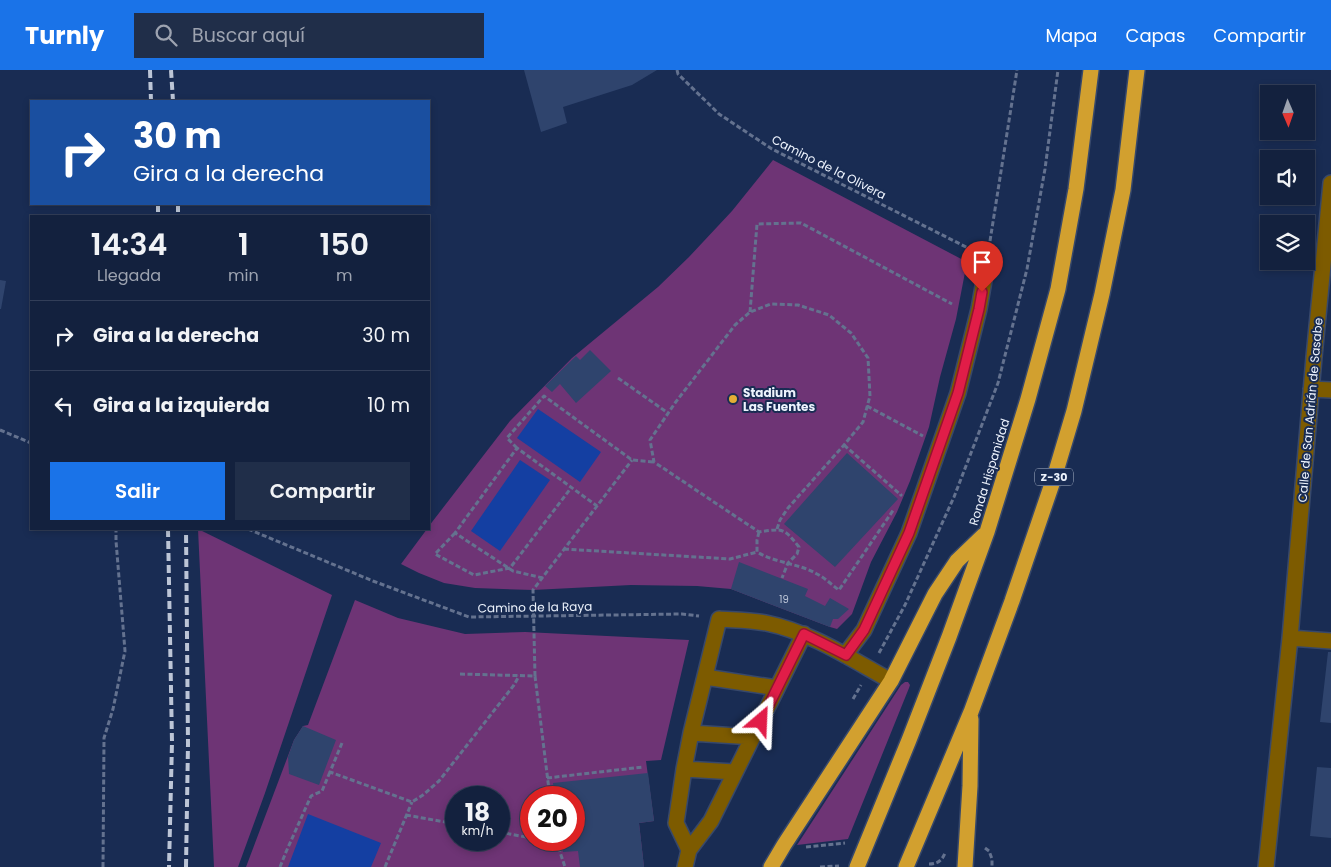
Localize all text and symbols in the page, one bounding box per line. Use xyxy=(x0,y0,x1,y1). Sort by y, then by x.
search box xyxy=(134,13,484,58)
text: Turnly xyxy=(25,19,104,52)
icon: search xyxy=(152,21,180,49)
text: Buscar aquí xyxy=(192,22,305,49)
text: Mapa xyxy=(1045,23,1098,48)
text: Capas xyxy=(1126,23,1185,48)
text: Compartir xyxy=(1213,23,1306,48)
north arrow xyxy=(1260,85,1315,140)
map controls xyxy=(1260,85,1315,270)
text: 30 m xyxy=(133,111,221,160)
icon: right xyxy=(50,120,115,185)
street label: Camino de la Olivera xyxy=(769,131,889,203)
button: sound xyxy=(1260,150,1315,205)
text: Gira a la derecha xyxy=(133,158,324,189)
button: layers xyxy=(1260,215,1315,270)
text: 14:34 xyxy=(91,223,167,266)
text: 1 xyxy=(238,223,249,266)
text: 150 xyxy=(320,223,369,266)
pin xyxy=(961,241,1003,292)
icon: arrive xyxy=(968,248,996,276)
text: Llegada xyxy=(97,264,161,287)
text: min xyxy=(228,264,259,287)
text: m xyxy=(336,264,353,287)
street label: Calle de San Adrián de Sasabe xyxy=(1293,317,1327,503)
icon: right xyxy=(50,322,78,350)
text: Gira a la derecha xyxy=(93,322,259,349)
text: 30 m xyxy=(362,322,410,349)
place label: Stadium Las Fuentes xyxy=(743,384,816,415)
icon: left xyxy=(50,392,78,420)
text: Gira a la izquierda xyxy=(93,392,270,419)
text: 10 m xyxy=(367,392,410,419)
marker: Stadium Las Fuentes xyxy=(727,393,739,405)
street label: Ronda Hispanidad xyxy=(965,417,1013,527)
button: Salir xyxy=(50,462,225,520)
button: Compartir xyxy=(235,462,410,520)
road number: Z-30 xyxy=(1035,468,1073,486)
house number: 19 xyxy=(779,592,789,607)
street label: Camino de la Raya xyxy=(478,598,592,616)
position arrow xyxy=(734,694,786,746)
speed limit sign: 20 xyxy=(520,786,585,851)
text: 18 xyxy=(465,795,490,830)
text: km/h xyxy=(462,822,493,839)

